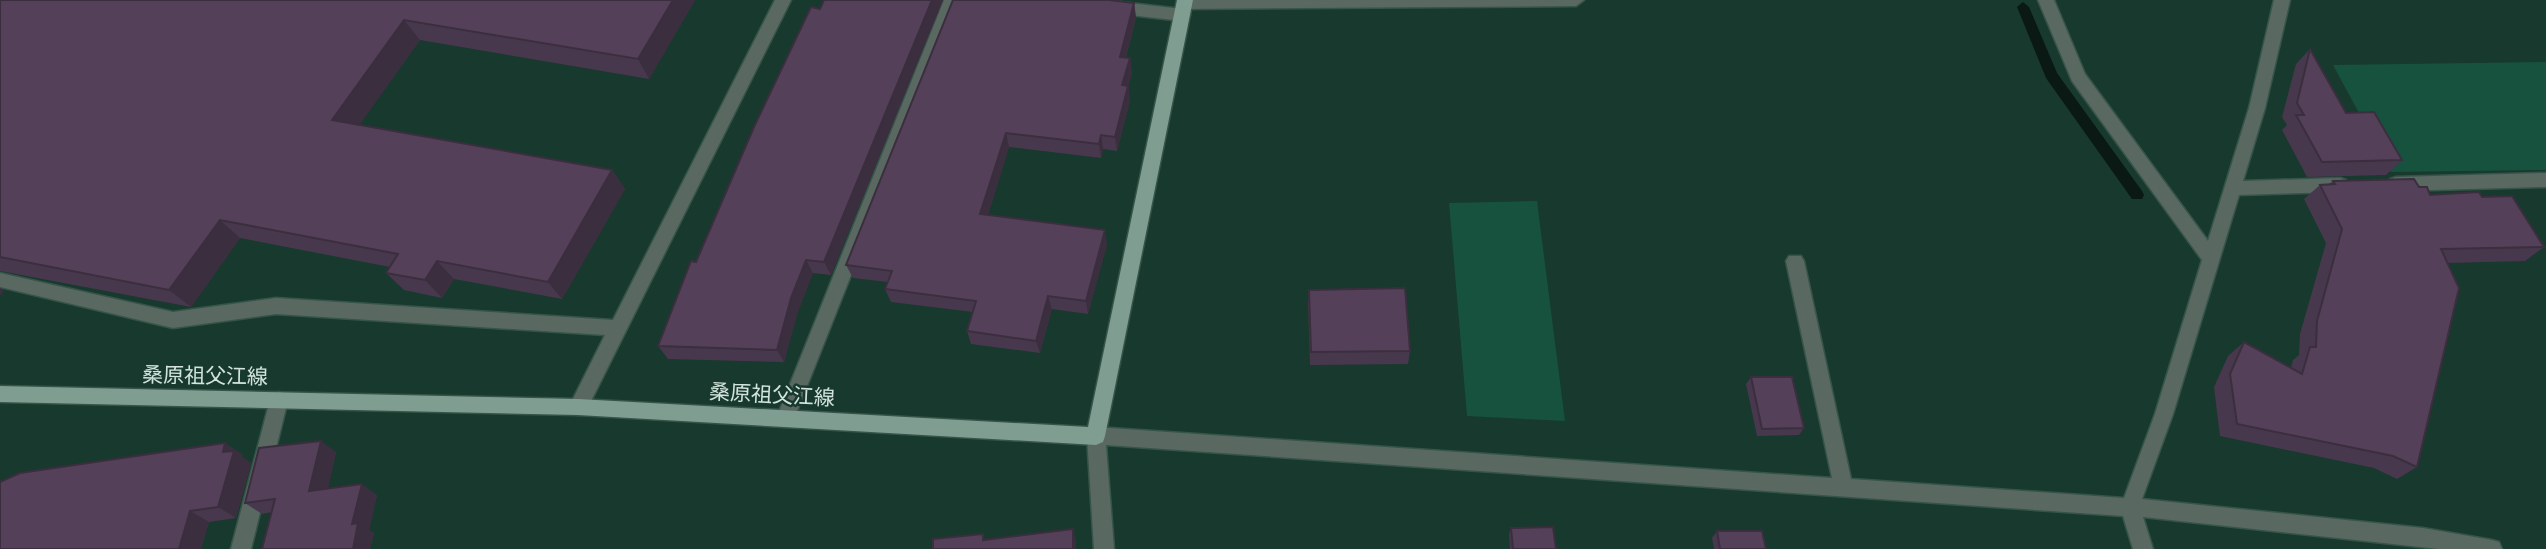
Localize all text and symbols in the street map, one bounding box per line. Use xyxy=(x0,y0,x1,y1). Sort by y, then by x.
street label: 桑原祖父江線 xyxy=(142,364,268,388)
street label: 桑原祖父江線 xyxy=(709,381,835,409)

